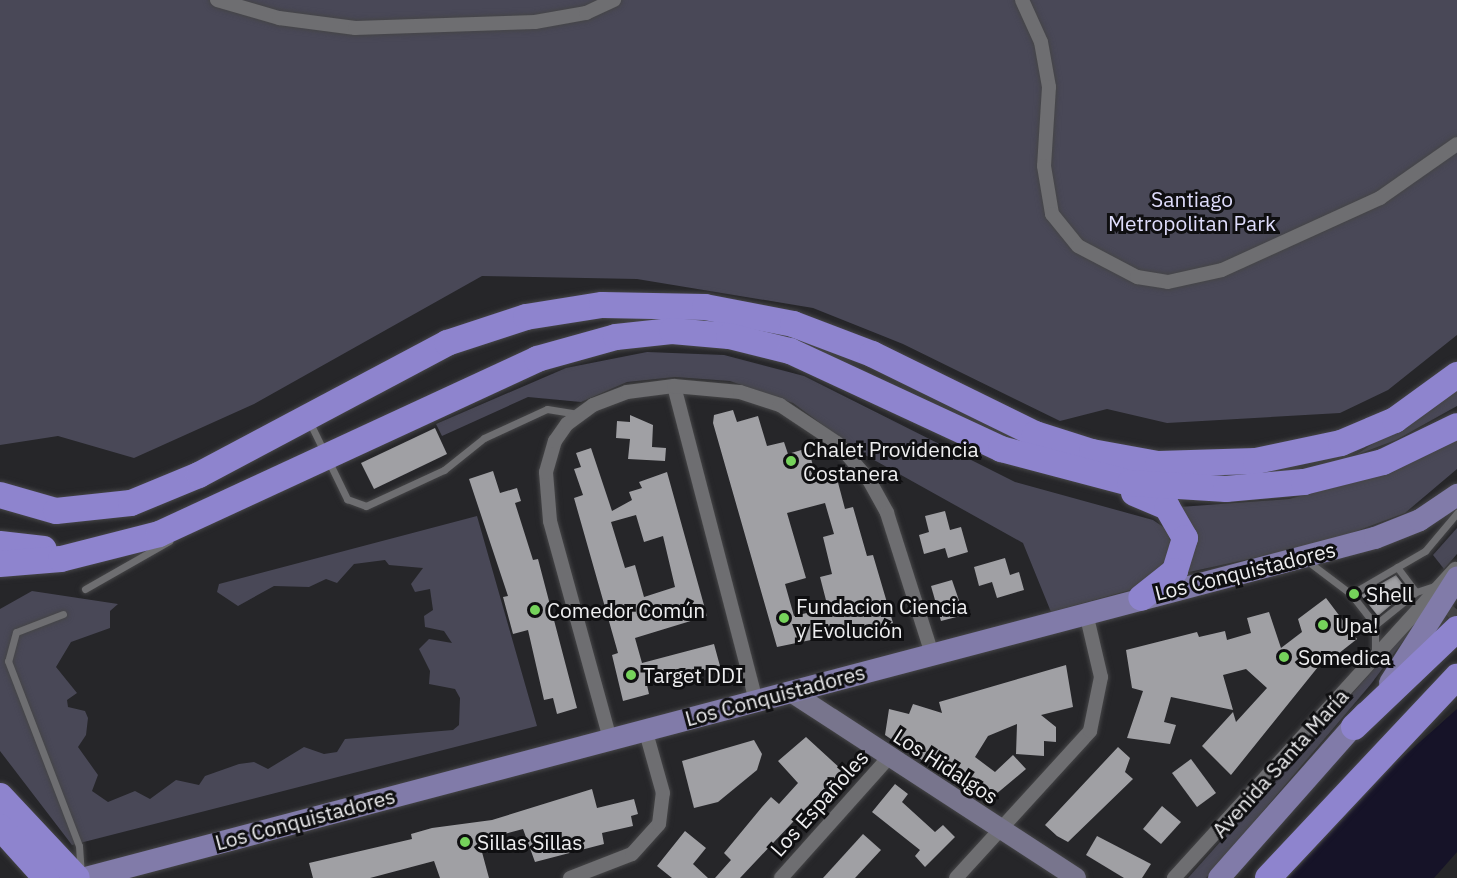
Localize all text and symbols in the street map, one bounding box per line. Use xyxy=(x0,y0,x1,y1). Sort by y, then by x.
park label: Santiago Metropolitan Park xyxy=(1108,186,1276,236)
place label: Chalet Providencia Costanera xyxy=(803,436,979,486)
marker: Chalet Providencia Costanera xyxy=(784,454,798,468)
street label: Los Conquistadores xyxy=(1152,536,1338,606)
place label: Shell xyxy=(1366,581,1413,607)
marker: Shell xyxy=(1347,587,1361,601)
place label: Fundacion Ciencia y Evolución xyxy=(796,593,968,643)
place label: Comedor Común xyxy=(547,597,705,623)
marker: Comedor Común xyxy=(528,603,542,617)
marker: Fundacion Ciencia y Evolución xyxy=(777,611,791,625)
place label: Upa! xyxy=(1335,612,1379,638)
marker: Upa! xyxy=(1316,618,1330,632)
place label: Somedica xyxy=(1298,644,1391,670)
marker: Somedica xyxy=(1275,648,1293,666)
street label: Los Conquistadores xyxy=(682,659,868,731)
place label: Target DDI xyxy=(643,662,743,688)
marker: Target DDI xyxy=(624,668,638,682)
street label: Avenida Santa María xyxy=(1207,683,1353,843)
street label: Los Hidalgos xyxy=(889,723,1003,809)
street label: Los Españoles xyxy=(765,745,873,861)
street label: Los Conquistadores xyxy=(212,783,398,855)
place label: Sillas Sillas xyxy=(477,829,582,855)
marker: Sillas Sillas xyxy=(458,835,472,849)

